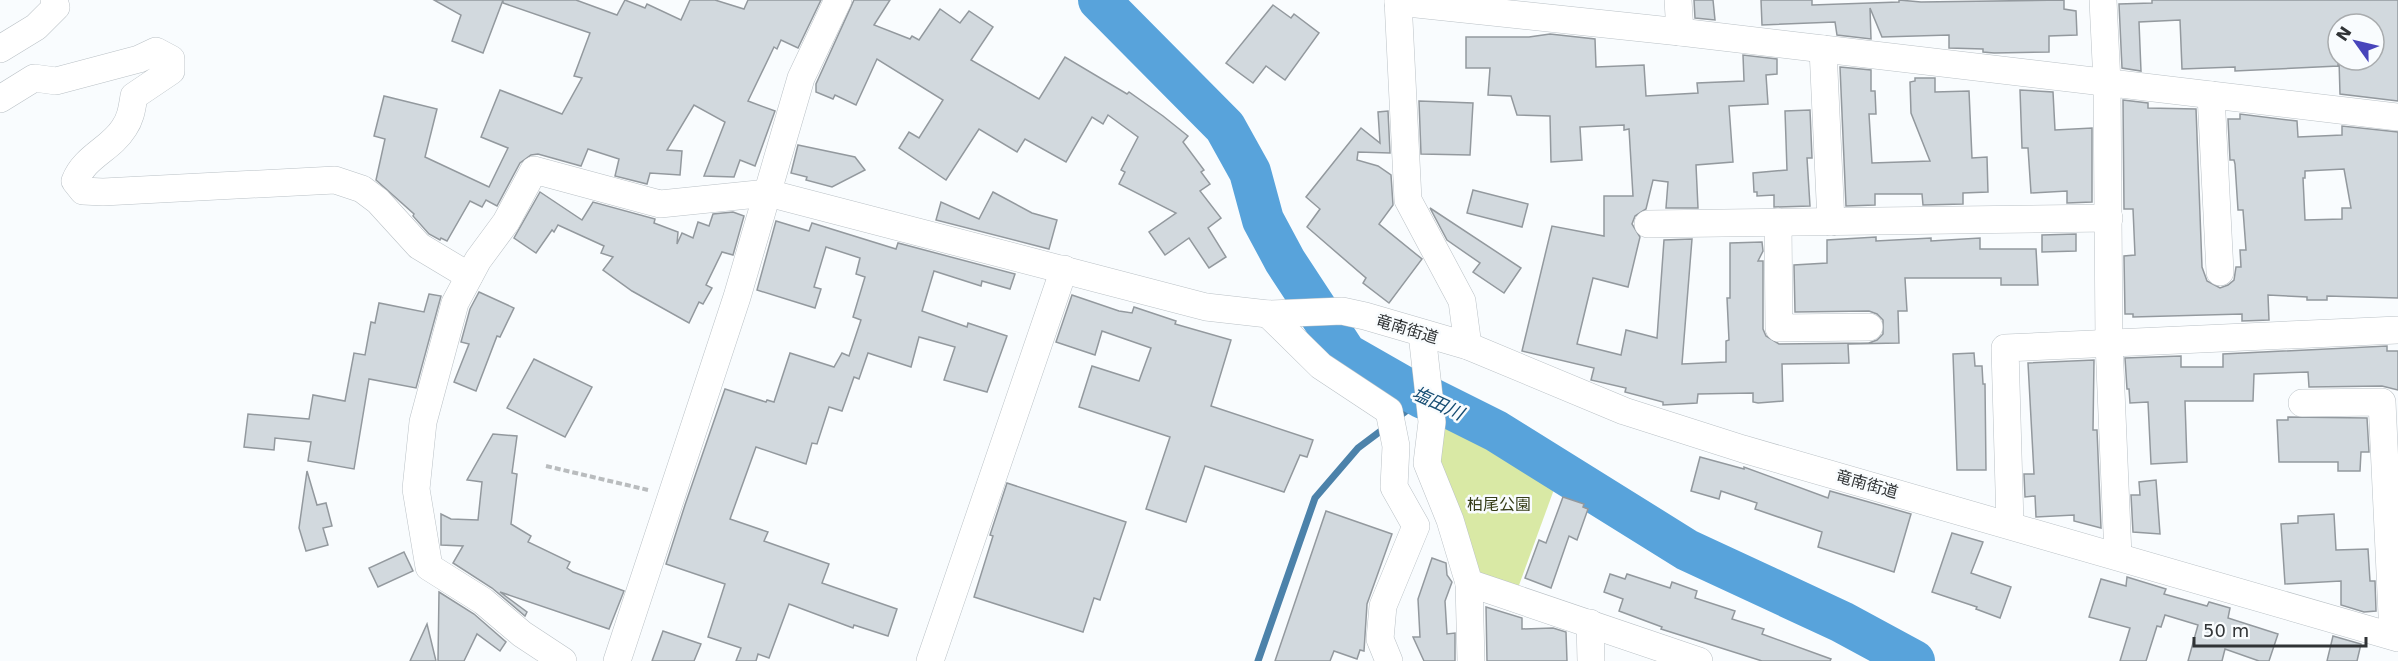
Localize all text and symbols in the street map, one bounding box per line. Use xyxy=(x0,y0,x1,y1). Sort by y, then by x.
north arrow xyxy=(2326,12,2386,72)
text: N xyxy=(2332,23,2356,45)
street label: 竜南街道 xyxy=(1374,311,1440,347)
water label: 塩田川 xyxy=(1409,382,1469,425)
street label: 竜南街道 xyxy=(1834,466,1900,502)
park label: 柏尾公園 xyxy=(1467,495,1531,514)
scale bar xyxy=(2194,610,2366,648)
text: 50 m xyxy=(2203,620,2249,641)

